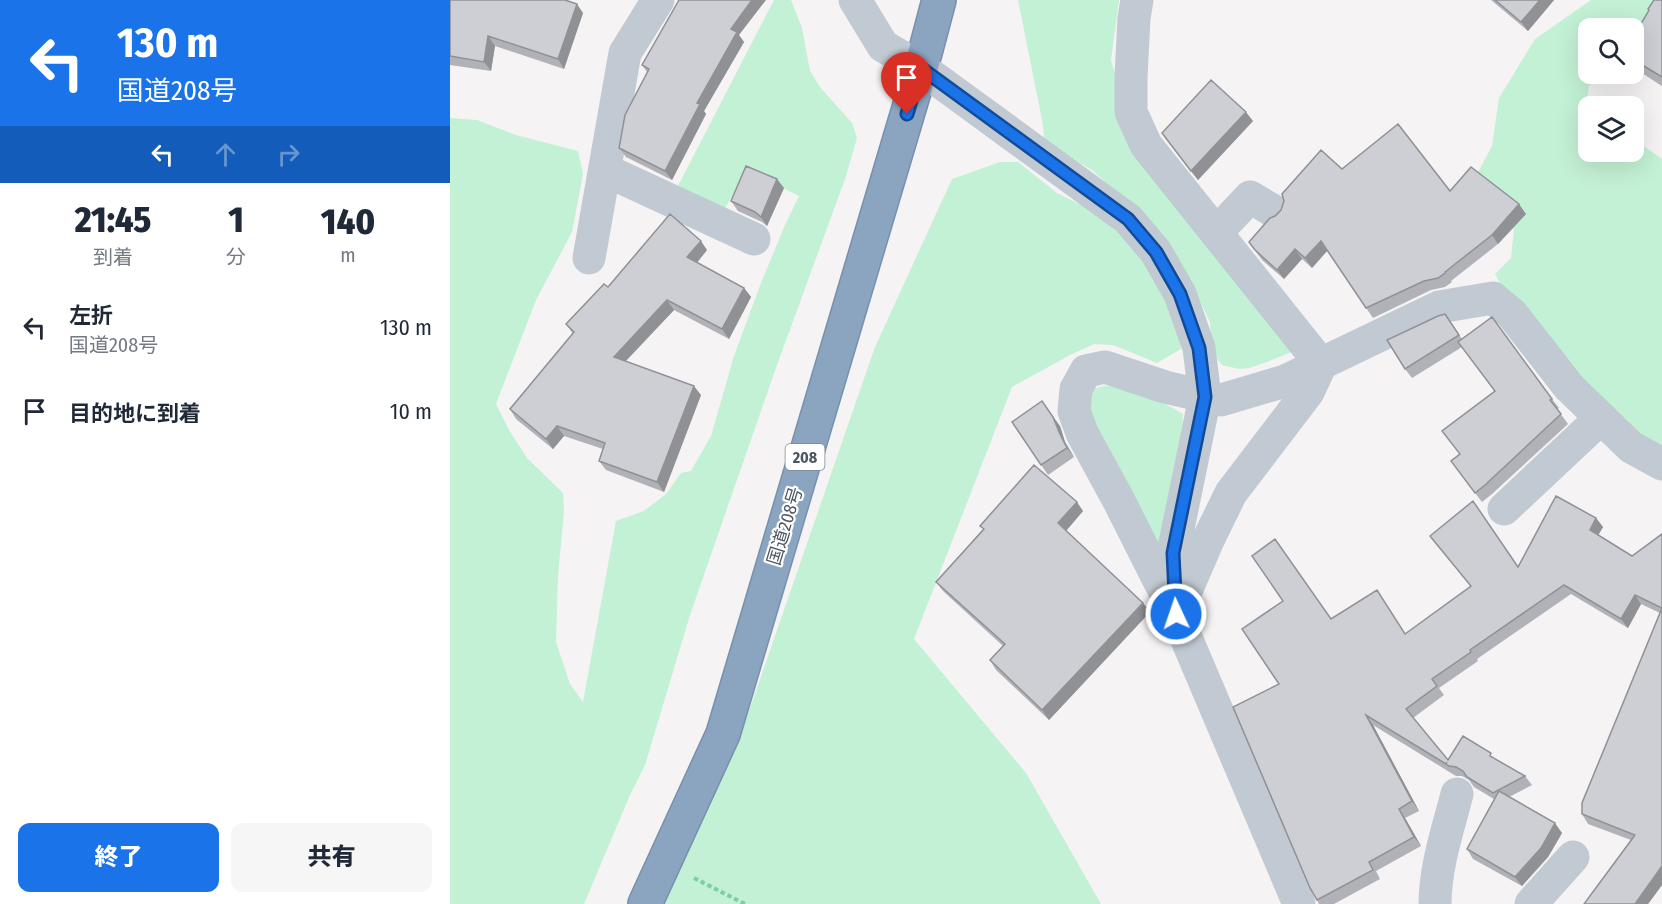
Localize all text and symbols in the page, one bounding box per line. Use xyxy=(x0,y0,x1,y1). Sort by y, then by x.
text: 130 m xyxy=(117,18,218,68)
map controls xyxy=(1578,18,1644,162)
button: search xyxy=(1578,18,1644,84)
icon: left xyxy=(18,24,96,102)
pin xyxy=(881,52,932,114)
icon: arrive xyxy=(890,61,923,94)
text: 国道208号 xyxy=(117,75,237,107)
button: layers xyxy=(1578,96,1644,162)
icon: left xyxy=(146,138,179,171)
icon: ahead xyxy=(209,138,242,171)
icon: right xyxy=(272,138,305,171)
text: 21:45 xyxy=(75,198,151,242)
text: 1 xyxy=(228,198,244,242)
text: 140 xyxy=(321,200,375,244)
text: m xyxy=(340,243,356,267)
text: 到着 xyxy=(93,245,133,269)
text: 分 xyxy=(226,245,246,269)
text: 左折 xyxy=(69,302,113,329)
icon: left xyxy=(18,311,51,344)
text: 130 m xyxy=(380,314,432,341)
text: 国道208号 xyxy=(69,333,158,357)
icon: arrive xyxy=(18,395,51,428)
text: 10 m xyxy=(390,398,432,425)
text: 目的地に到着 xyxy=(69,400,201,427)
road number: 208 xyxy=(786,444,824,470)
street label: 国道208号 xyxy=(763,484,807,568)
position arrow xyxy=(1144,582,1208,646)
button: 終了 xyxy=(18,823,219,892)
button: 共有 xyxy=(231,823,432,892)

